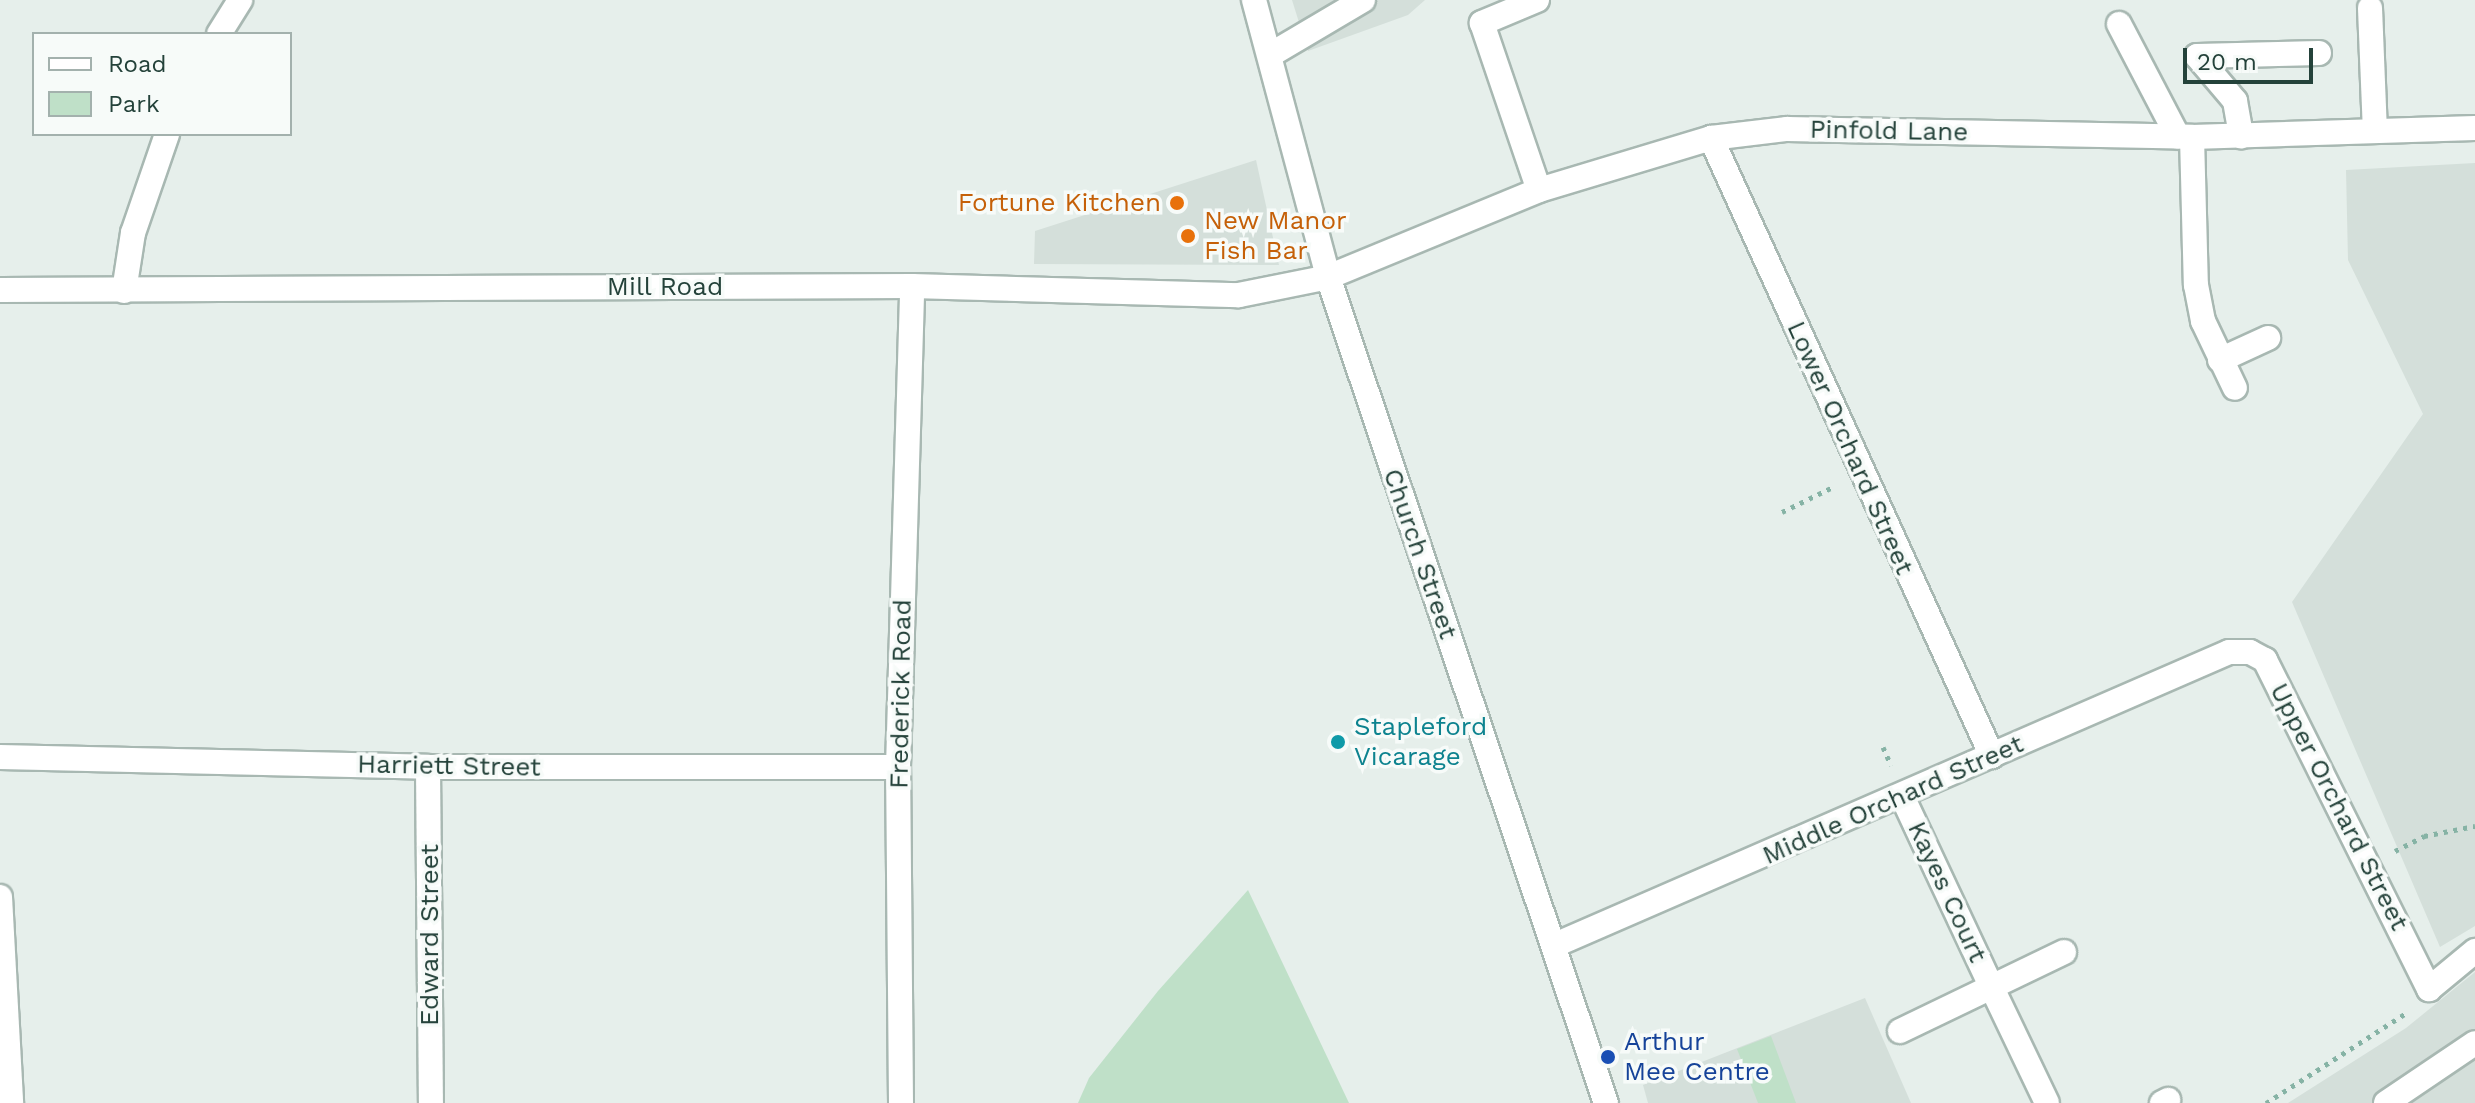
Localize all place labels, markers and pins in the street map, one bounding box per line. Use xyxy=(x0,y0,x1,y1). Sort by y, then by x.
place label: Fortune Kitchen xyxy=(958,187,1161,219)
marker: Fortune Kitchen xyxy=(1168,194,1186,212)
place label: New Manor Fish Bar xyxy=(1204,205,1347,266)
marker: New Manor Fish Bar xyxy=(1179,227,1197,245)
place label: Stapleford Vicarage xyxy=(1354,711,1487,772)
marker: Stapleford Vicarage xyxy=(1329,733,1347,751)
place label: Arthur Mee Centre xyxy=(1624,1026,1770,1088)
marker: Arthur Mee Centre xyxy=(1599,1048,1617,1066)

